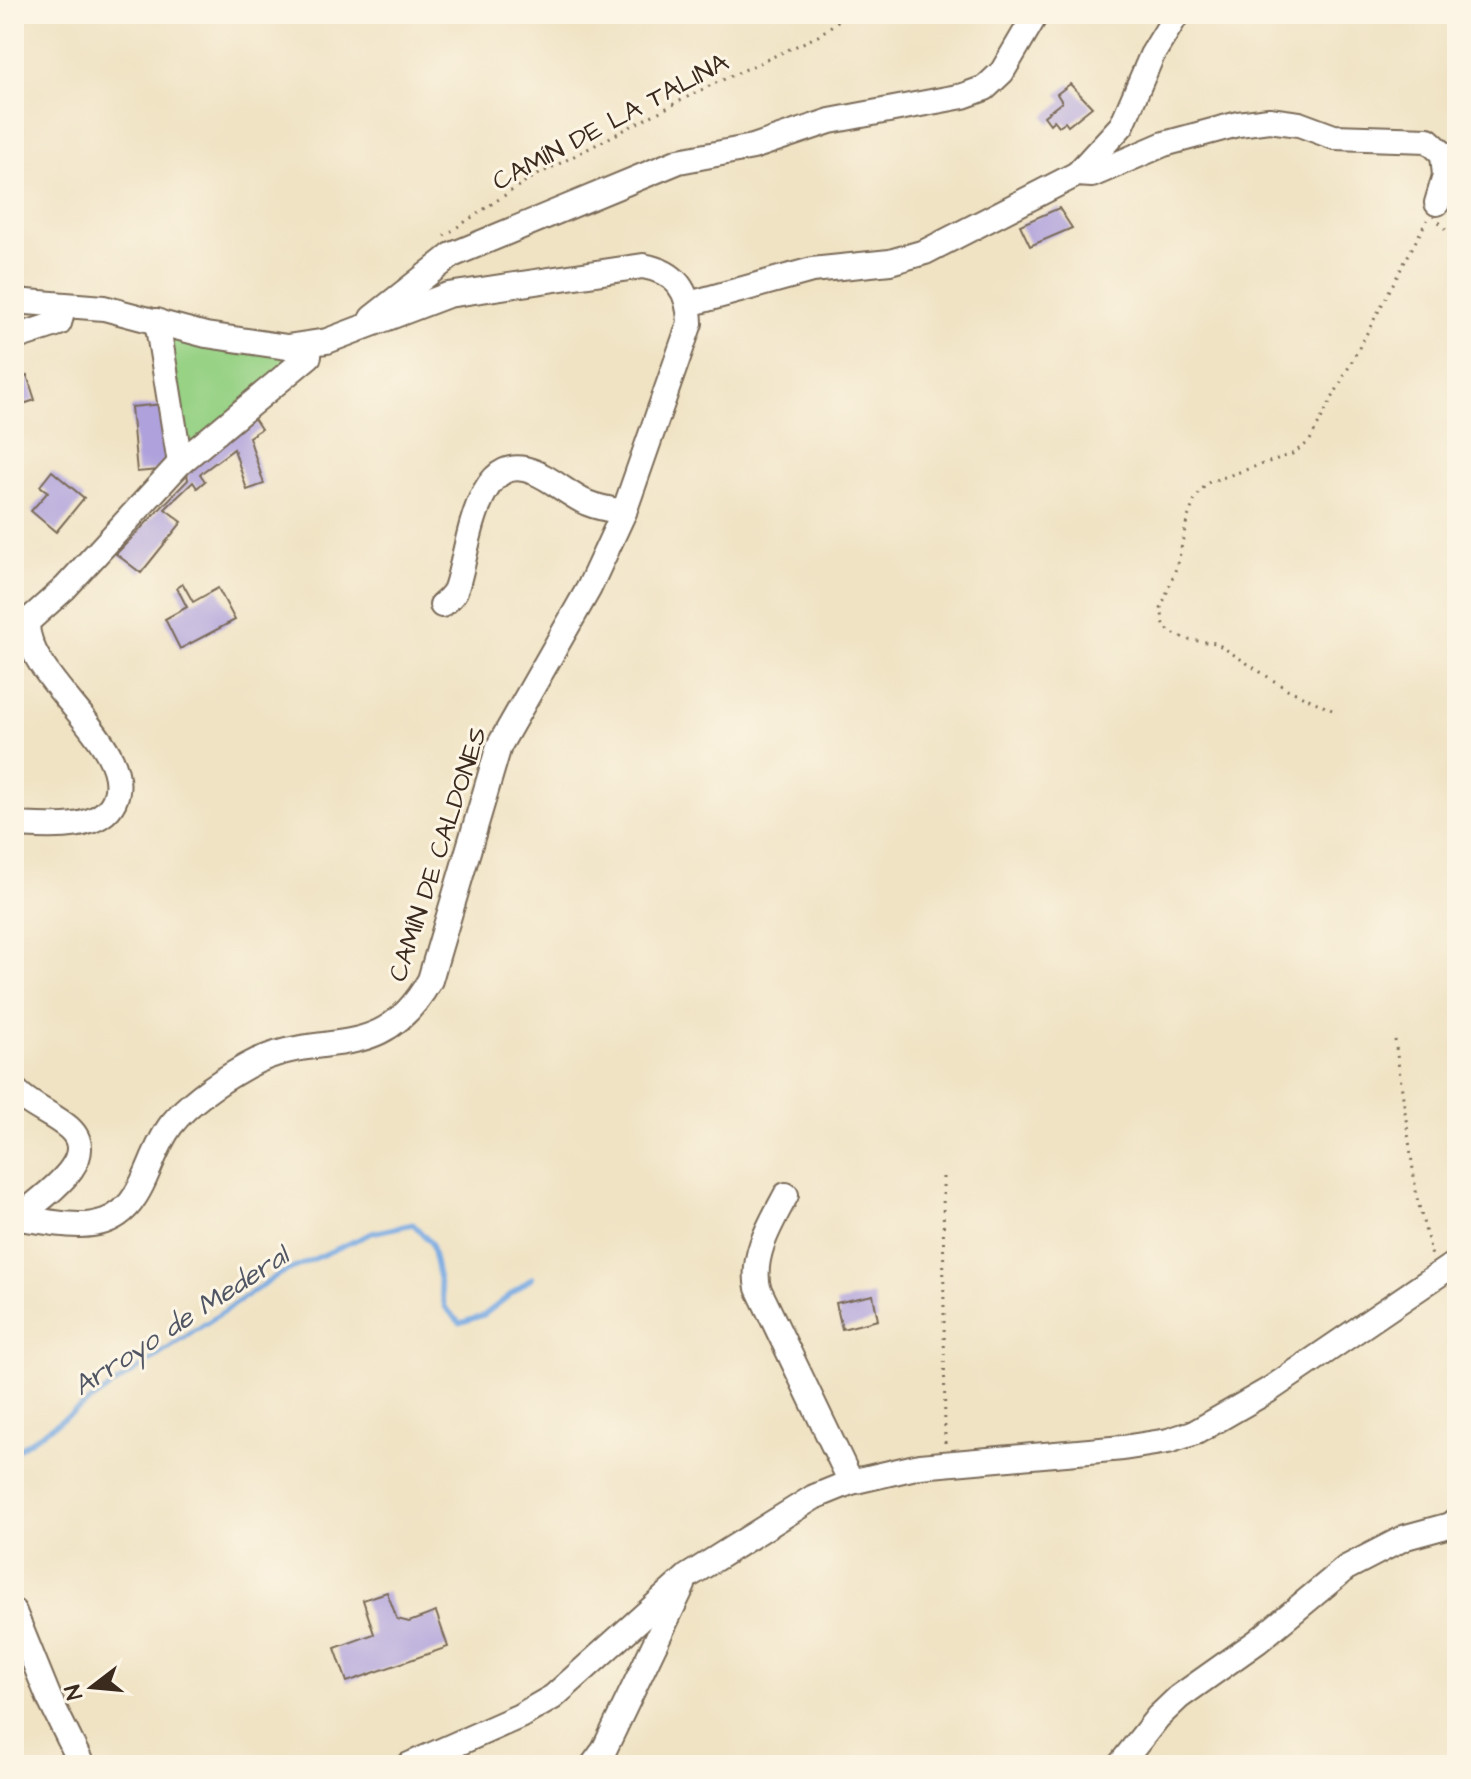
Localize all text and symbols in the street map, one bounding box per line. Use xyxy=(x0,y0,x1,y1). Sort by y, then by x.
street label: CAMÍN DE LA TALINA xyxy=(486,44,735,199)
street label: CAMÍN DE CALDONES xyxy=(380,722,496,986)
water label: Arroyo de Mederal xyxy=(66,1235,300,1406)
north arrow xyxy=(52,1647,132,1727)
text: N xyxy=(57,1681,91,1703)

